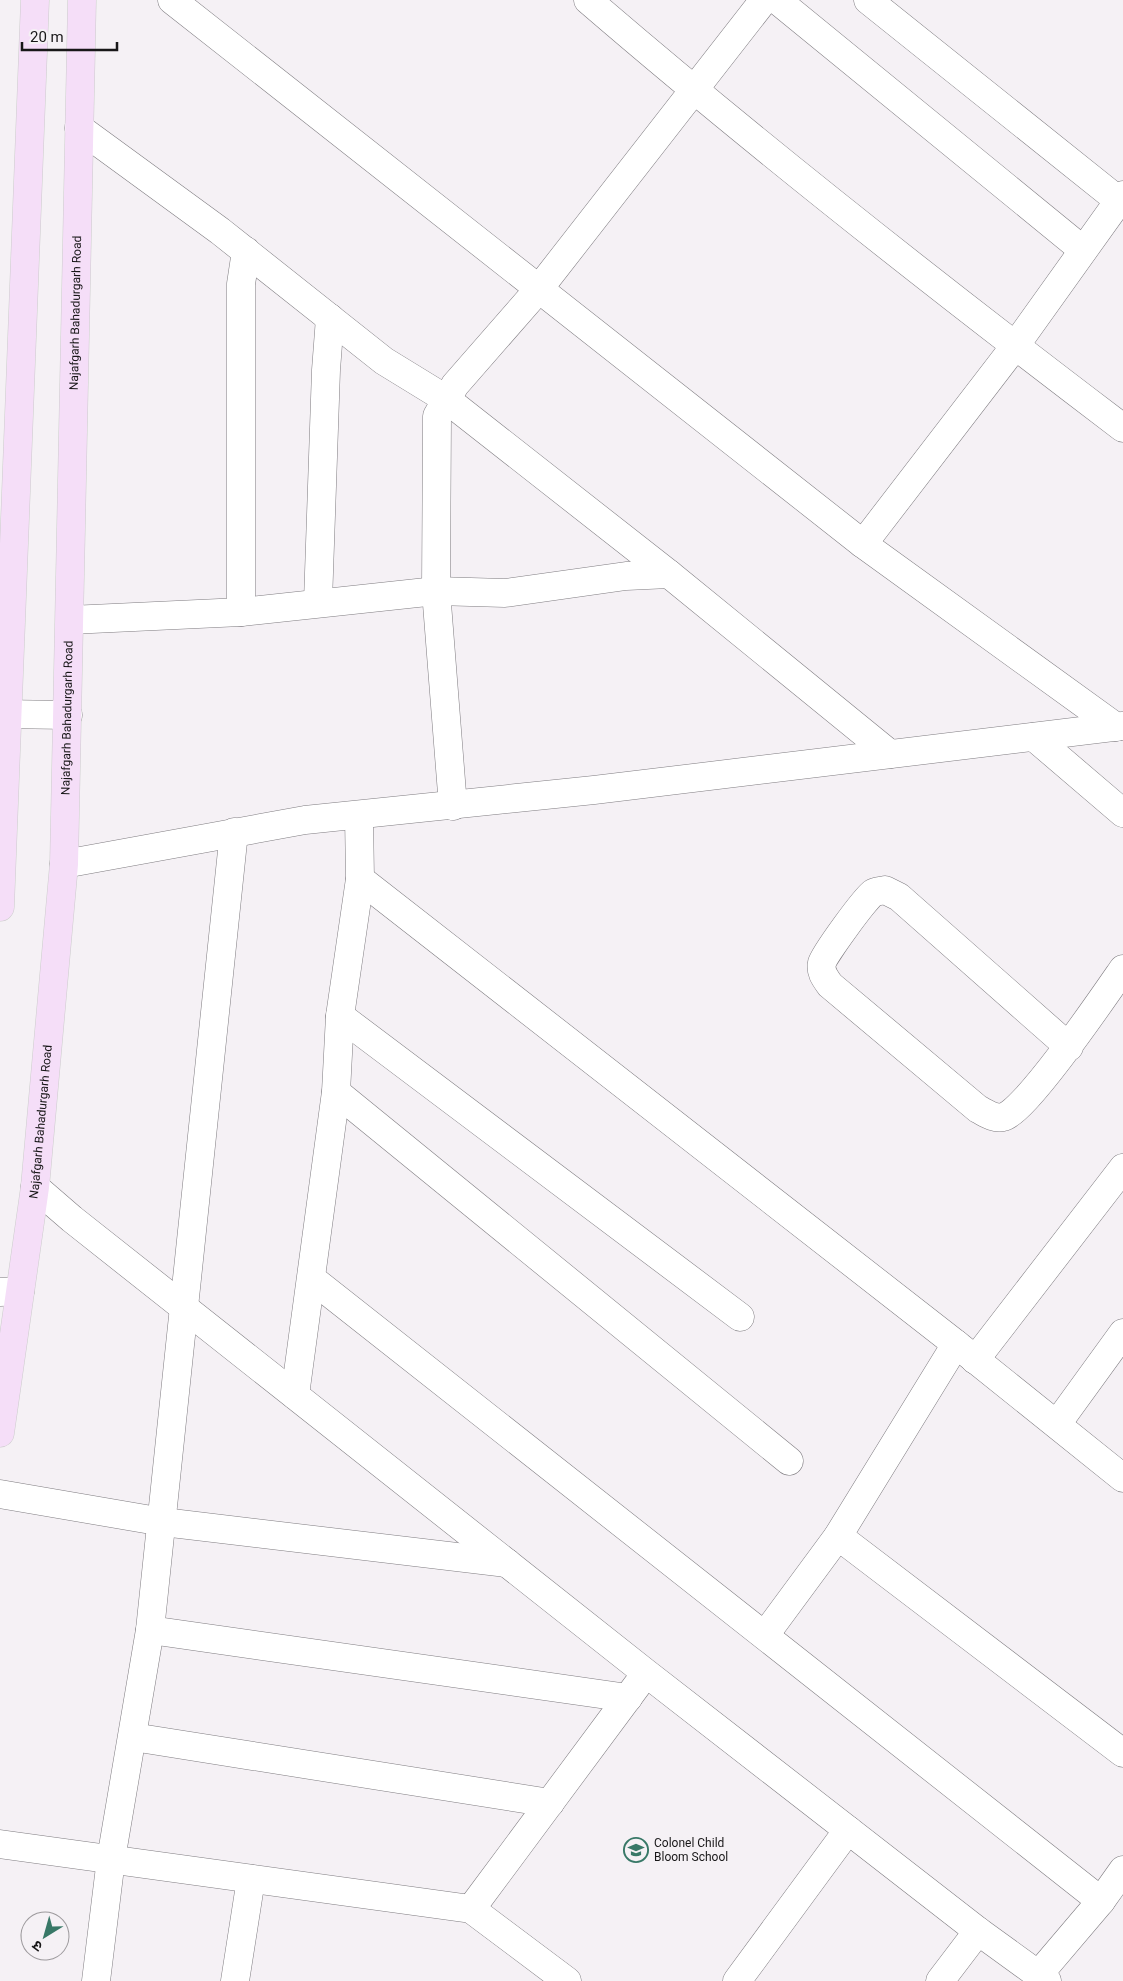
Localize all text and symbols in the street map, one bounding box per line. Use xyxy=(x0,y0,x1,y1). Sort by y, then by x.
scale bar xyxy=(22,20,118,52)
text: 20 m xyxy=(30,28,64,46)
street label: Najafgarh Bahadurgarh Road xyxy=(67,236,84,390)
street label: Najafgarh Bahadurgarh Road xyxy=(58,640,76,795)
street label: Najafgarh Bahadurgarh Road xyxy=(26,1044,55,1200)
place label: Colonel Child Bloom School xyxy=(654,1836,728,1864)
school or university icon: Colonel Child Bloom School xyxy=(623,1837,649,1863)
north arrow xyxy=(20,1911,70,1961)
text: उ xyxy=(28,1937,45,1955)

